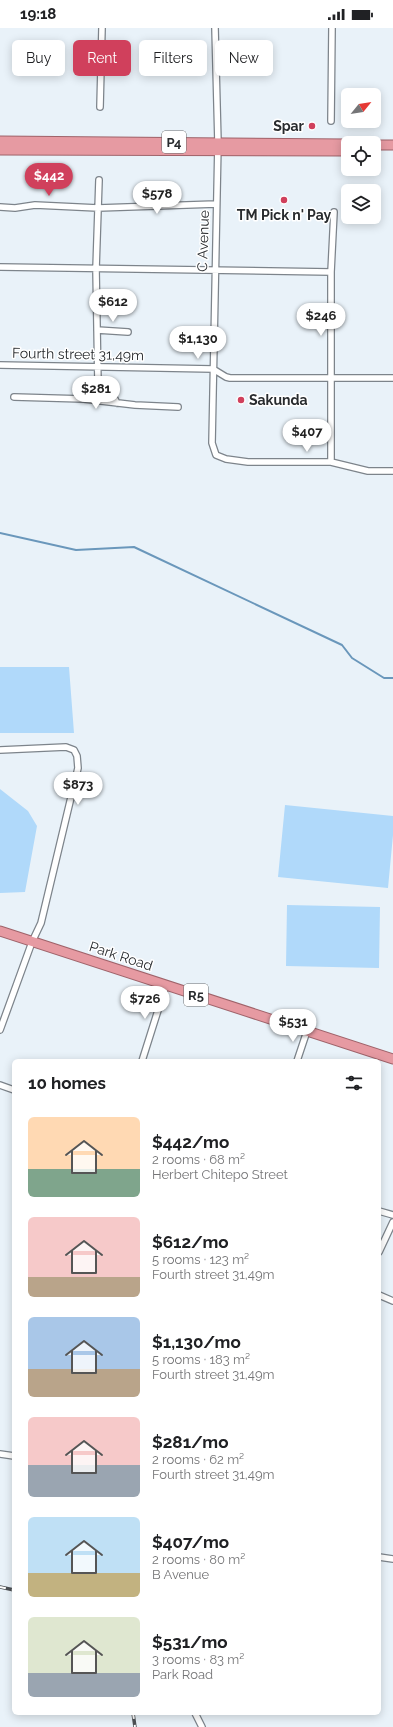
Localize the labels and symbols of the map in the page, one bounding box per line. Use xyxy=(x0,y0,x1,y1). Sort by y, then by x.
north arrow xyxy=(341,88,381,128)
place label: Spar xyxy=(273,118,305,134)
marker: Spar xyxy=(307,121,317,131)
road number: P4 xyxy=(162,131,186,153)
pin: $442 xyxy=(25,163,73,197)
pin: $578 xyxy=(133,181,181,215)
marker: TM Pick n' Pay xyxy=(279,195,289,205)
place label: TM Pick n' Pay xyxy=(237,207,331,223)
street label: C Avenue xyxy=(194,210,212,272)
pin: $612 xyxy=(89,289,137,323)
pin: $246 xyxy=(297,303,345,337)
pin: $1,130 xyxy=(165,326,231,360)
street label: Fourth street 31,49m xyxy=(12,345,144,363)
pin: $281 xyxy=(72,376,120,410)
place label: Sakunda xyxy=(249,392,308,408)
marker: Sakunda xyxy=(236,395,246,405)
pin: $407 xyxy=(283,419,331,453)
pin: $873 xyxy=(54,772,102,806)
street label: Park Road xyxy=(87,938,155,974)
road number: R5 xyxy=(184,984,208,1006)
pin: $726 xyxy=(121,986,169,1020)
pin: $531 xyxy=(269,1009,317,1043)

